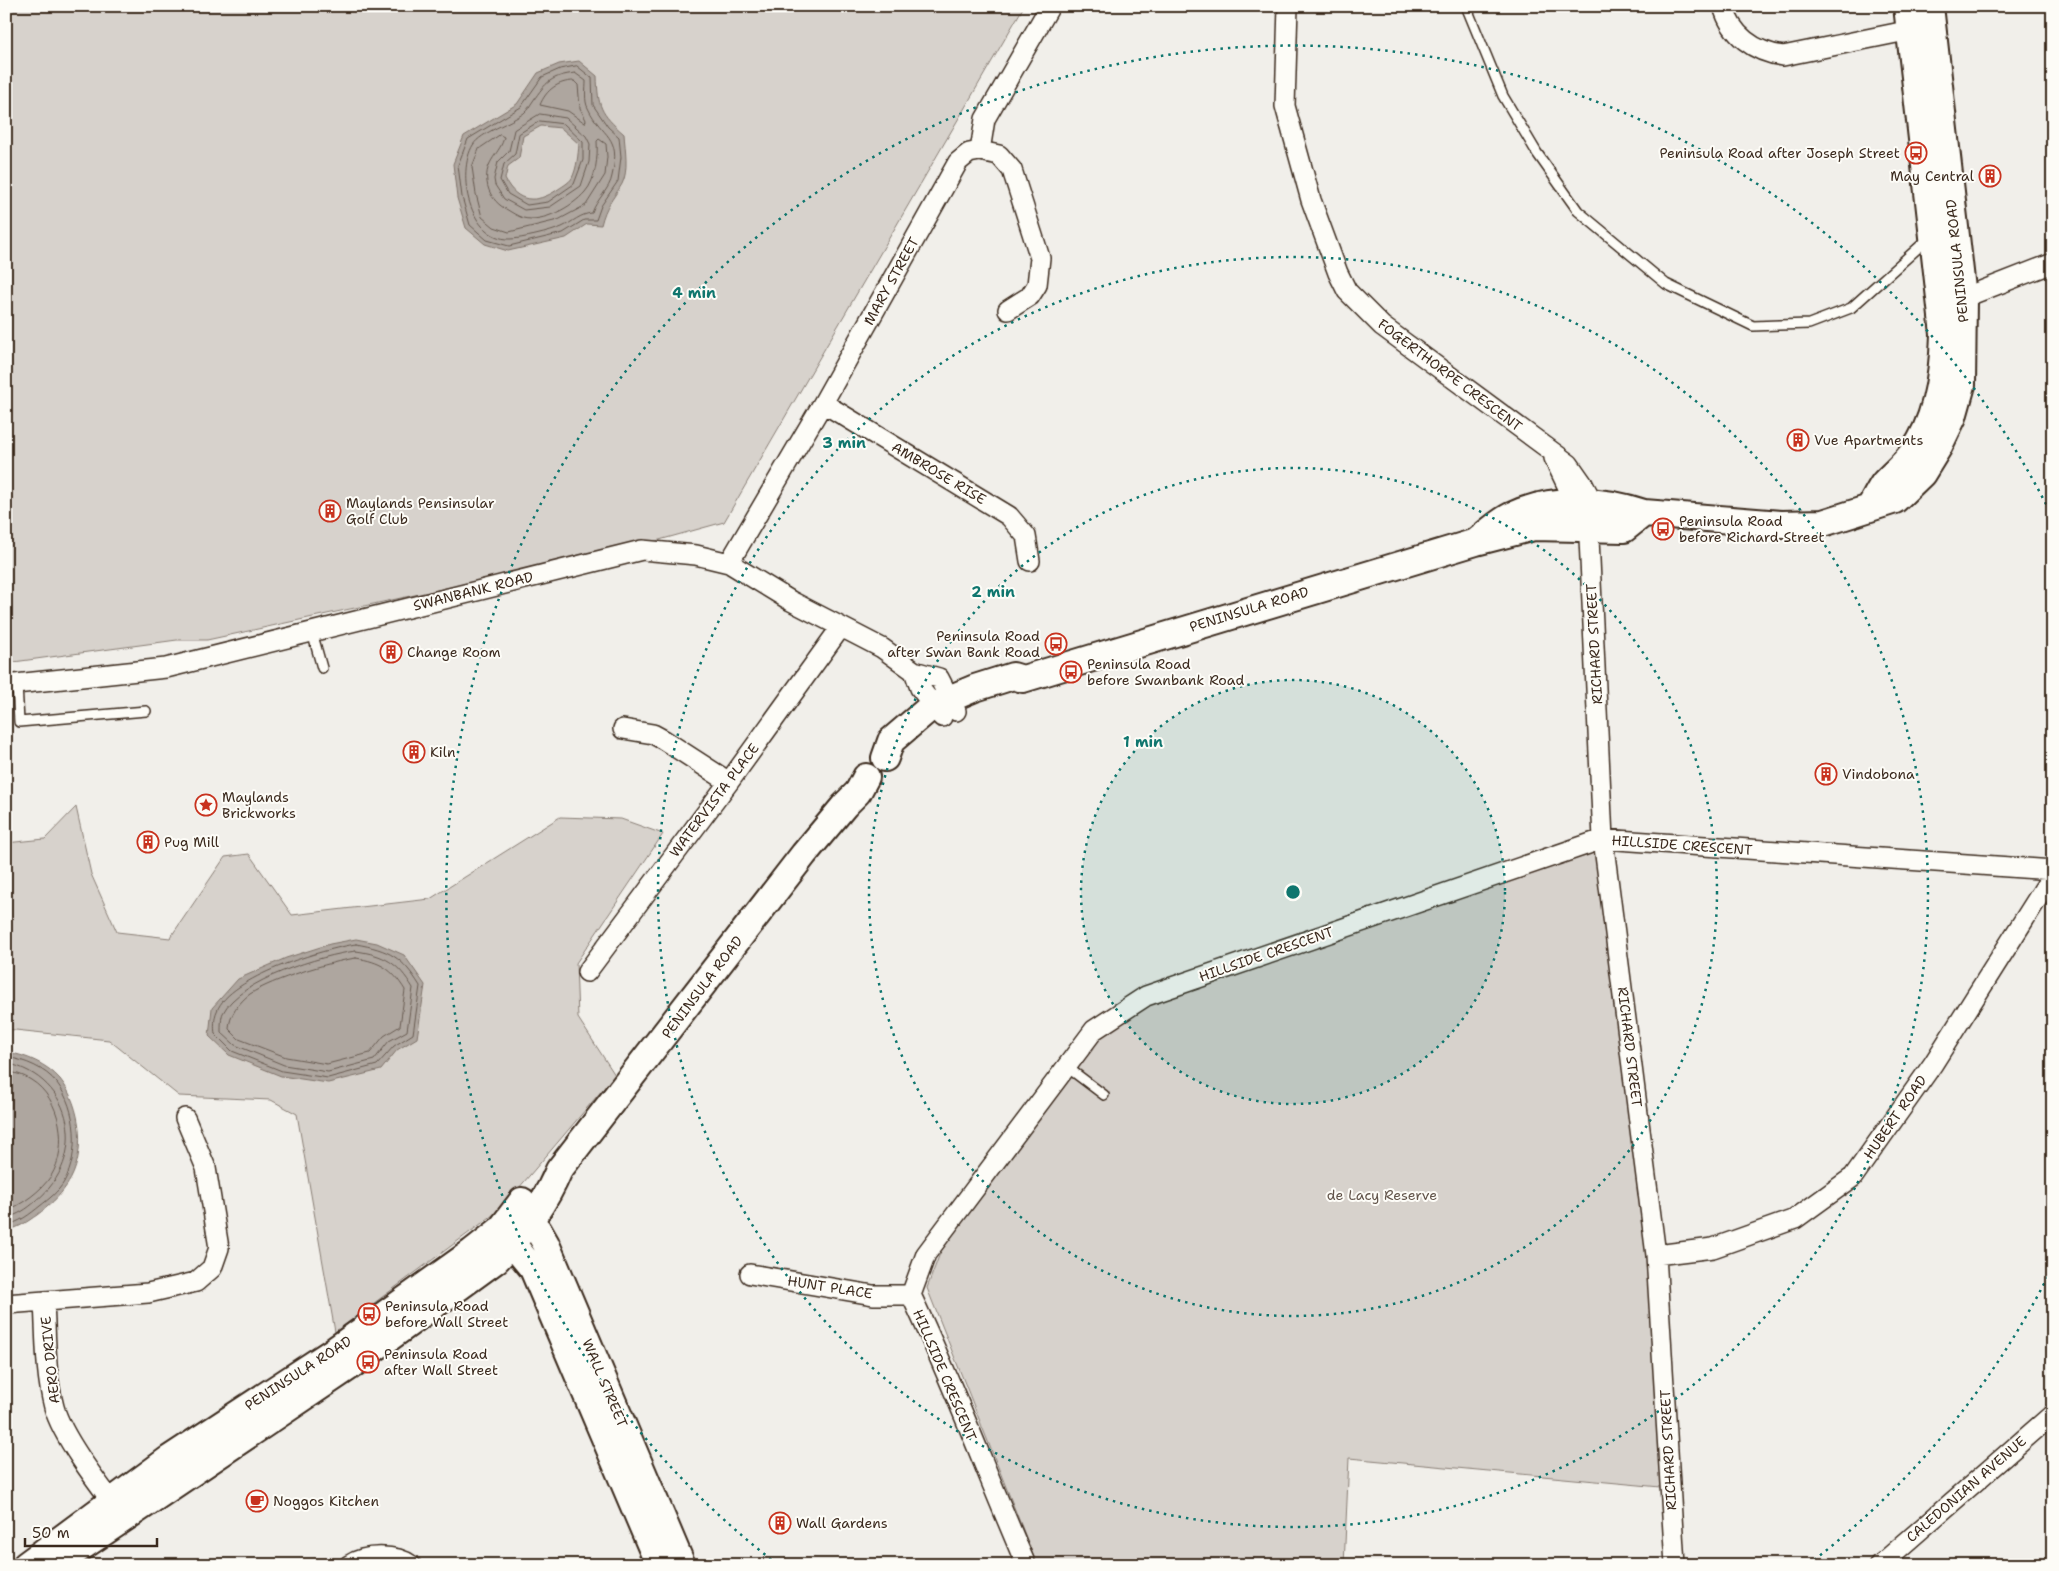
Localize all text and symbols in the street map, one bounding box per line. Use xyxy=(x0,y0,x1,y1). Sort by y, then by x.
bus stop icon: Peninsula Road after Joseph Street xyxy=(1904,141,1928,165)
place label: Peninsula Road after Joseph Street xyxy=(1660,144,1900,162)
building icon: May Central xyxy=(1978,164,2002,188)
place label: May Central xyxy=(1890,167,1975,185)
street label: PENINSULA ROAD xyxy=(1942,198,1972,324)
street label: MARY STREET xyxy=(859,234,923,328)
text: 4 min xyxy=(672,283,716,303)
street label: FOGERTHORPE CRESCENT xyxy=(1374,315,1526,435)
building icon: Vue Apartments xyxy=(1786,428,1810,452)
place label: Vue Apartments xyxy=(1814,431,1923,449)
text: 3 min xyxy=(822,433,866,453)
street label: AMBROSE RISE xyxy=(889,438,990,508)
place label: Maylands Pensinsular Golf Club xyxy=(346,494,495,528)
building icon: Maylands Pensinsular Golf Club xyxy=(318,499,342,523)
place label: Peninsula Road before Richard Street xyxy=(1679,512,1825,546)
bus stop icon: Peninsula Road before Richard Street xyxy=(1651,517,1675,541)
street label: SWANBANK ROAD xyxy=(411,567,535,615)
text: 2 min xyxy=(971,582,1015,602)
street label: PENINSULA ROAD xyxy=(1187,582,1311,636)
street label: RICHARD STREET xyxy=(1582,583,1606,705)
place label: Peninsula Road after Swan Bank Road xyxy=(887,627,1040,661)
bus stop icon: Peninsula Road after Swan Bank Road xyxy=(1044,632,1068,656)
building icon: Change Room xyxy=(379,640,403,664)
place label: Change Room xyxy=(407,643,501,661)
place label: Peninsula Road before Swanbank Road xyxy=(1087,655,1244,689)
bus stop icon: Peninsula Road before Swanbank Road xyxy=(1059,660,1083,684)
text: 1 min xyxy=(1123,732,1163,752)
street label: WATERVISTA PLACE xyxy=(665,739,763,861)
building icon: Kiln xyxy=(402,740,426,764)
place label: Kiln xyxy=(430,743,456,761)
building icon: Vindobona xyxy=(1814,762,1838,786)
place label: Vindobona xyxy=(1842,765,1915,783)
place label: Maylands Brickworks xyxy=(222,788,296,822)
place icon: Maylands Brickworks xyxy=(194,793,218,817)
building icon: Pug Mill xyxy=(136,830,160,854)
street label: HILLSIDE CRESCENT xyxy=(1611,831,1753,859)
place label: Pug Mill xyxy=(164,833,220,851)
centre of rings xyxy=(1284,883,1302,901)
street label: HILLSIDE CRESCENT xyxy=(1196,922,1336,985)
street label: PENINSULA ROAD xyxy=(658,932,746,1042)
street label: RICHARD STREET xyxy=(1614,986,1646,1108)
street label: HUBERT ROAD xyxy=(1859,1072,1931,1162)
park label: de Lacy Reserve xyxy=(1327,1186,1437,1204)
street label: HUNT PLACE xyxy=(786,1271,874,1303)
place label: Peninsula Road before Wall Street xyxy=(385,1297,508,1331)
bus stop icon: Peninsula Road before Wall Street xyxy=(357,1302,381,1326)
street label: HILLSIDE CRESCENT xyxy=(909,1307,981,1444)
street label: AERO DRIVE xyxy=(36,1315,64,1405)
street label: PENINSULA ROAD xyxy=(241,1332,355,1414)
street label: WALL STREET xyxy=(578,1336,632,1430)
place label: Peninsula Road after Wall Street xyxy=(384,1345,498,1379)
bus stop icon: Peninsula Road after Wall Street xyxy=(356,1350,380,1374)
street label: RICHARD STREET xyxy=(1656,1389,1680,1511)
street label: CALEDONIAN AVENUE xyxy=(1902,1432,2030,1546)
cafe icon: Noggos Kitchen xyxy=(245,1489,269,1513)
place label: Noggos Kitchen xyxy=(273,1492,379,1510)
building icon: Wall Gardens xyxy=(768,1511,792,1535)
place label: Wall Gardens xyxy=(796,1514,888,1532)
scale bar xyxy=(25,1516,158,1548)
text: 50 m xyxy=(32,1523,70,1543)

